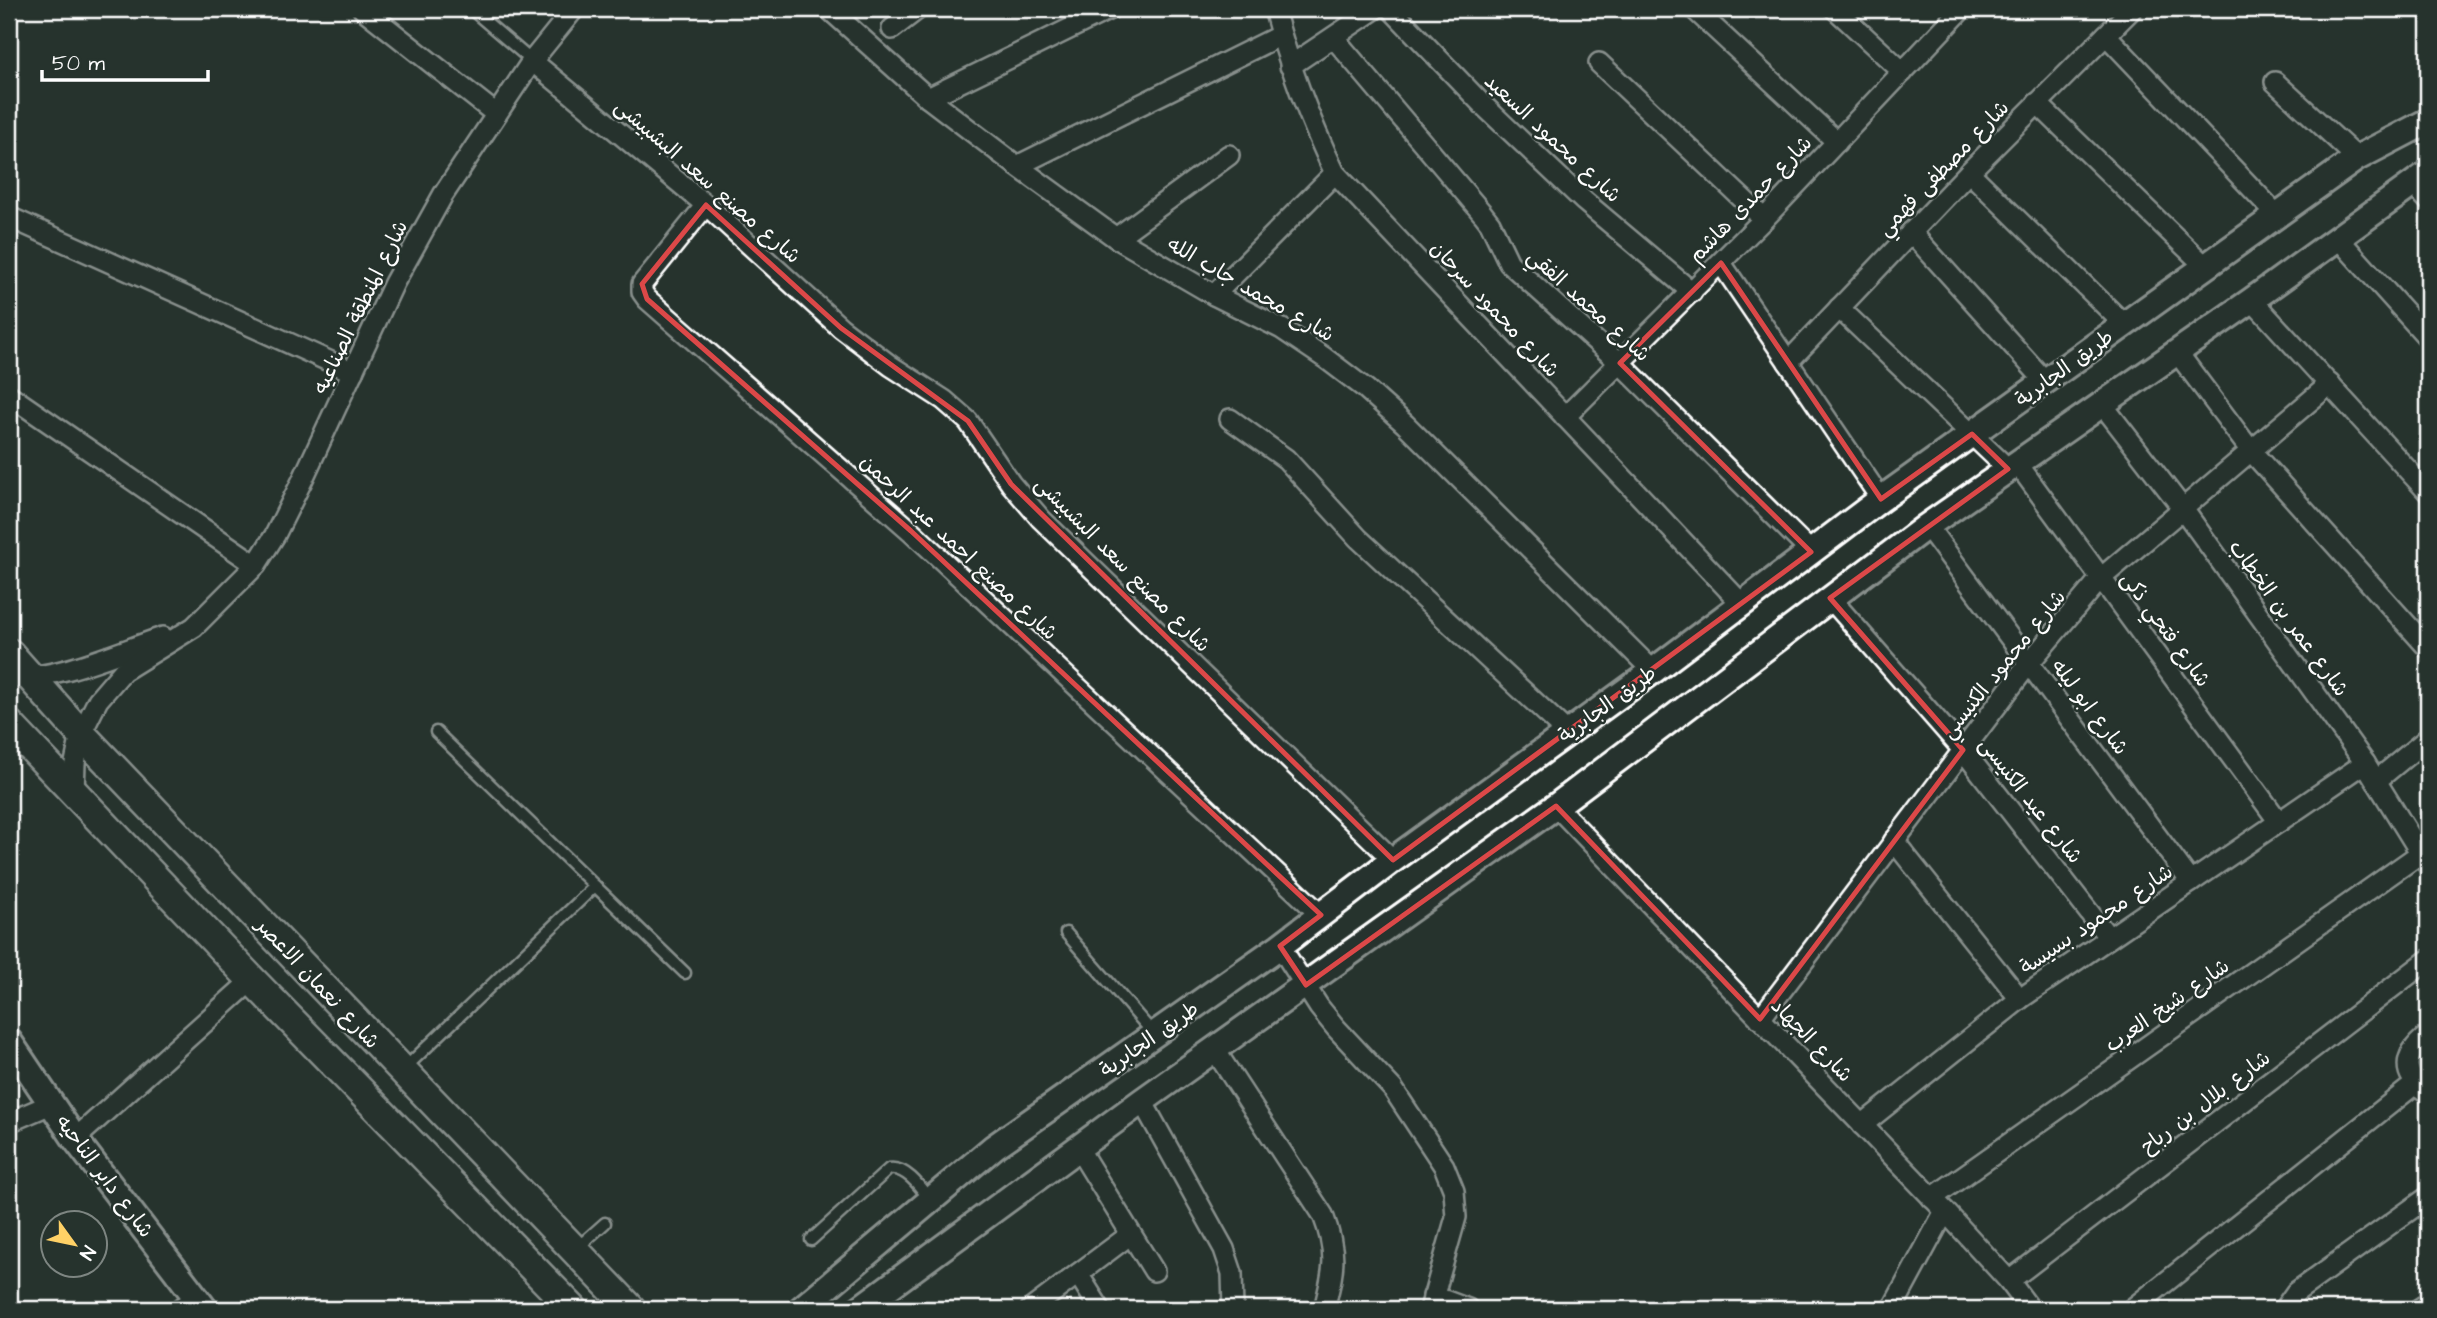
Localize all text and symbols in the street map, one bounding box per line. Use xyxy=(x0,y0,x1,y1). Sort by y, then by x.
scale bar xyxy=(42,38,208,82)
text: 50 m xyxy=(52,49,106,78)
street label: شارع محمود السعيد xyxy=(1478,67,1627,210)
street label: شارع مصنع سعد البشبيشى xyxy=(608,92,807,271)
street label: شارع مصطفى فهمي xyxy=(1871,94,2019,246)
street label: شارع حمدى هاشم xyxy=(1682,129,1820,270)
street label: شارع المنطقة الصناعيه xyxy=(306,215,415,399)
street label: شارع محمد جاب الله xyxy=(1162,230,1340,349)
street label: شارع محمود سرحان xyxy=(1423,234,1566,384)
street label: شارع محمد الفقي xyxy=(1518,242,1657,372)
street label: طريق الجابرية xyxy=(2009,323,2120,414)
street label: شارع مصنع احمد عبد الرحمن xyxy=(853,448,1064,647)
street label: شارع مصنع سعد البشبيشى xyxy=(1028,470,1217,659)
street label: شارع عمر بن الخطاب xyxy=(2222,534,2355,703)
street label: شارع فتحي ذكى xyxy=(2111,566,2217,695)
street label: شارع محمود الكنيسي xyxy=(1934,584,2076,748)
street label: شارع ابو ليله xyxy=(2044,653,2135,761)
street label: طريق الجابرية xyxy=(1552,659,1663,750)
street label: شارع عيد الكنيسى xyxy=(1972,731,2089,870)
street label: شارع محمود بسيسة xyxy=(2014,857,2179,982)
street label: شارع نعمان الاعصر xyxy=(248,910,386,1055)
street label: شارع شيخ العرب xyxy=(2099,952,2235,1059)
street label: شارع الجهاد xyxy=(1764,992,1859,1089)
street label: طريق الجابرية xyxy=(1094,994,1205,1084)
street label: شارع بلال بن رباح xyxy=(2134,1044,2277,1161)
street label: شارع داير الناحيه xyxy=(49,1109,160,1244)
north arrow xyxy=(38,1210,108,1280)
text: N xyxy=(72,1240,102,1265)

